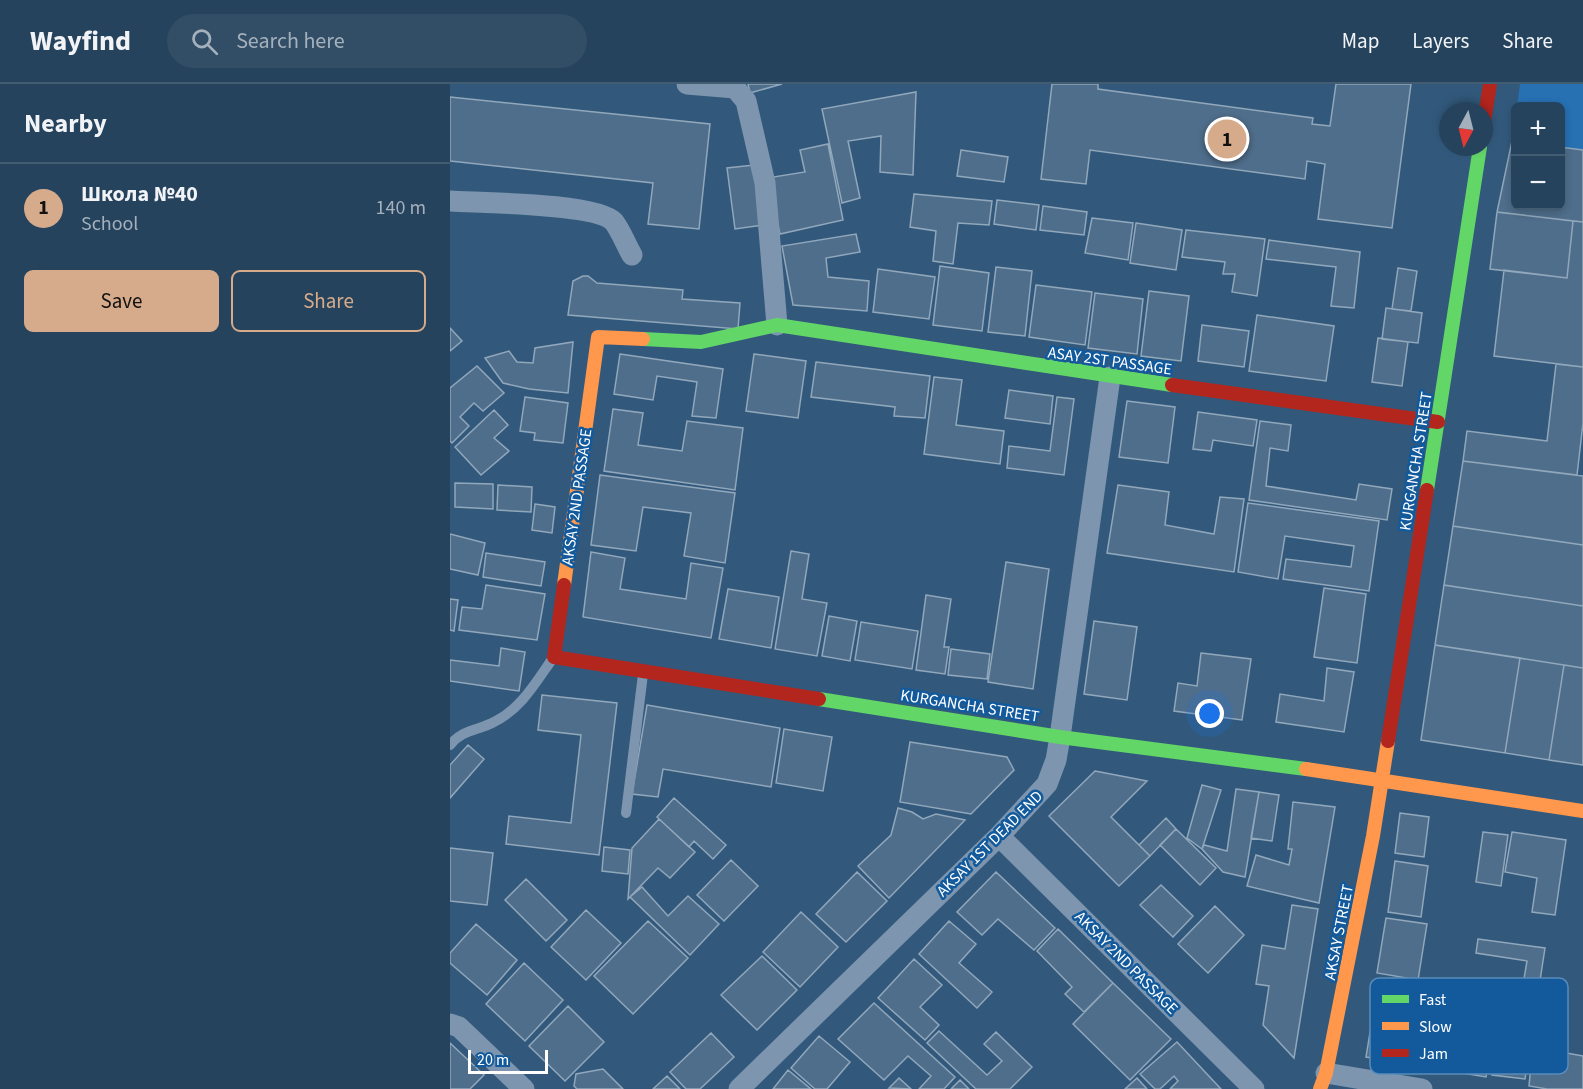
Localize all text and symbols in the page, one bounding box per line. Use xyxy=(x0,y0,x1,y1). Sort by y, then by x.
search box xyxy=(167,14,587,68)
text: Wayfind xyxy=(30,21,131,61)
icon: search xyxy=(188,25,221,58)
text: Search here xyxy=(236,25,345,57)
text: Map xyxy=(1342,26,1379,56)
text: Layers xyxy=(1412,26,1469,56)
text: Share xyxy=(1502,26,1553,56)
north arrow xyxy=(1439,102,1493,156)
map controls xyxy=(1511,102,1565,210)
button: + xyxy=(1511,102,1565,156)
text: Nearby xyxy=(24,105,107,142)
pin: 1 xyxy=(1208,116,1246,162)
button: − xyxy=(1511,156,1565,210)
text: Школа №40 xyxy=(81,178,198,210)
text: 1 xyxy=(38,194,49,222)
text: 140 m xyxy=(376,194,426,222)
text: School xyxy=(81,210,138,238)
button: Save xyxy=(24,270,219,332)
button: Share xyxy=(231,270,426,332)
street label: ASAY 2ST PASSAGE xyxy=(1046,341,1173,381)
street label: KURGANCHA STREET xyxy=(1394,390,1438,532)
street label: AKSAY 2ND PASSAGE xyxy=(557,427,597,567)
street label: KURGANCHA STREET xyxy=(899,684,1041,728)
your location xyxy=(1195,699,1224,728)
street label: AKSAY 1ST DEAD END xyxy=(932,786,1048,902)
street label: AKSAY STREET xyxy=(1319,882,1359,982)
street label: AKSAY 2ND PASSAGE xyxy=(1070,906,1183,1019)
legend xyxy=(1370,978,1568,1074)
text: Fast xyxy=(1419,989,1447,1011)
text: Slow xyxy=(1419,1016,1452,1038)
text: Jam xyxy=(1419,1043,1448,1065)
scale bar xyxy=(468,1047,548,1074)
text: 20 m xyxy=(477,1049,509,1071)

